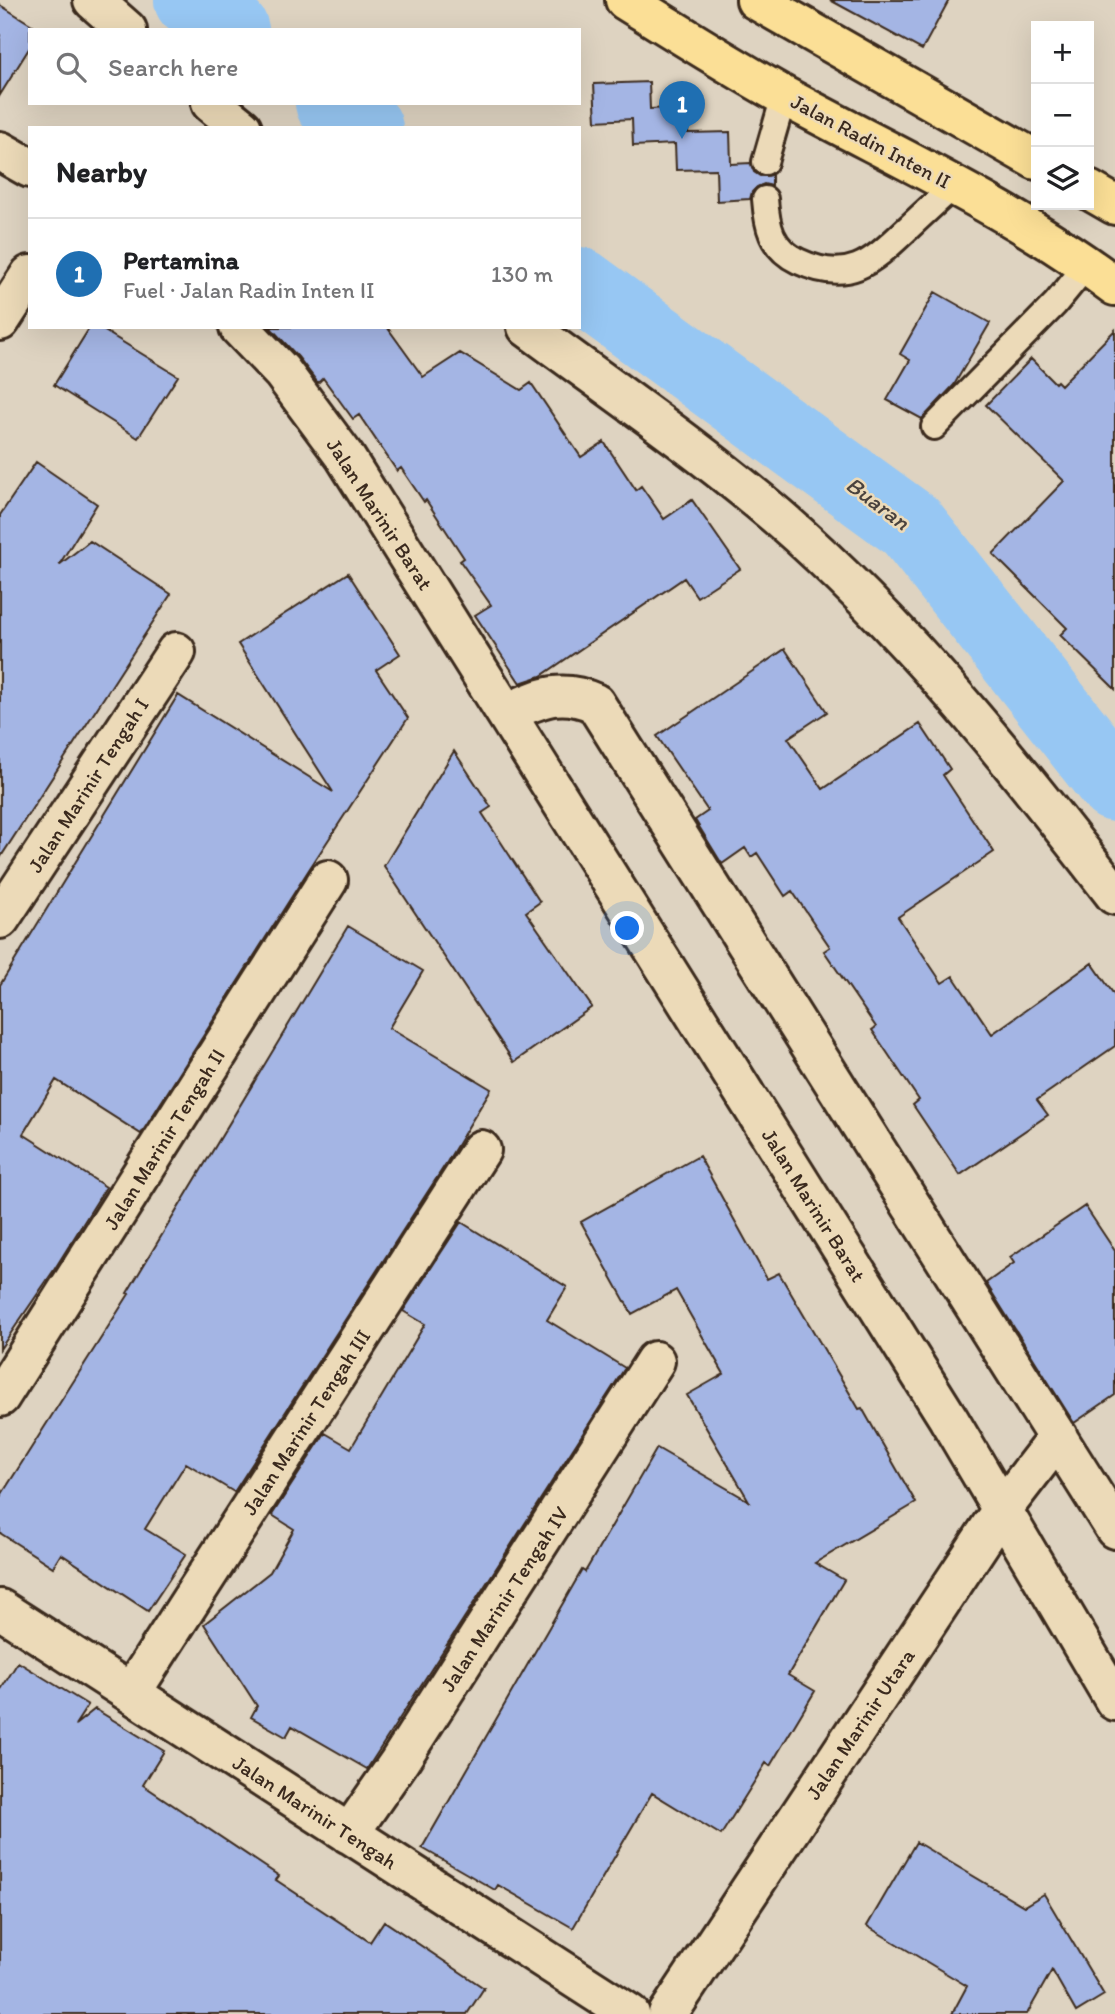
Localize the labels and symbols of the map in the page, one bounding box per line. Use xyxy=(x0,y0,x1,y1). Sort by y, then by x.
pin: 1 xyxy=(659,81,705,139)
street label: Jalan Radin Inten II xyxy=(787,88,955,194)
street label: Jalan Marinir Barat xyxy=(322,433,438,595)
water label: Buaran xyxy=(841,470,916,536)
street label: Jalan Marinir Tengah I xyxy=(22,693,154,877)
your location xyxy=(610,911,644,945)
street label: Jalan Marinir Tengah II xyxy=(98,1044,230,1234)
street label: Jalan Marinir Barat xyxy=(757,1124,871,1286)
street label: Jalan Marinir Tengah III xyxy=(237,1324,375,1520)
street label: Jalan Marinir Tengah IV xyxy=(435,1501,574,1696)
street label: Jalan Marinir Utara xyxy=(800,1644,920,1804)
street label: Jalan Marinir Tengah xyxy=(228,1750,402,1875)

